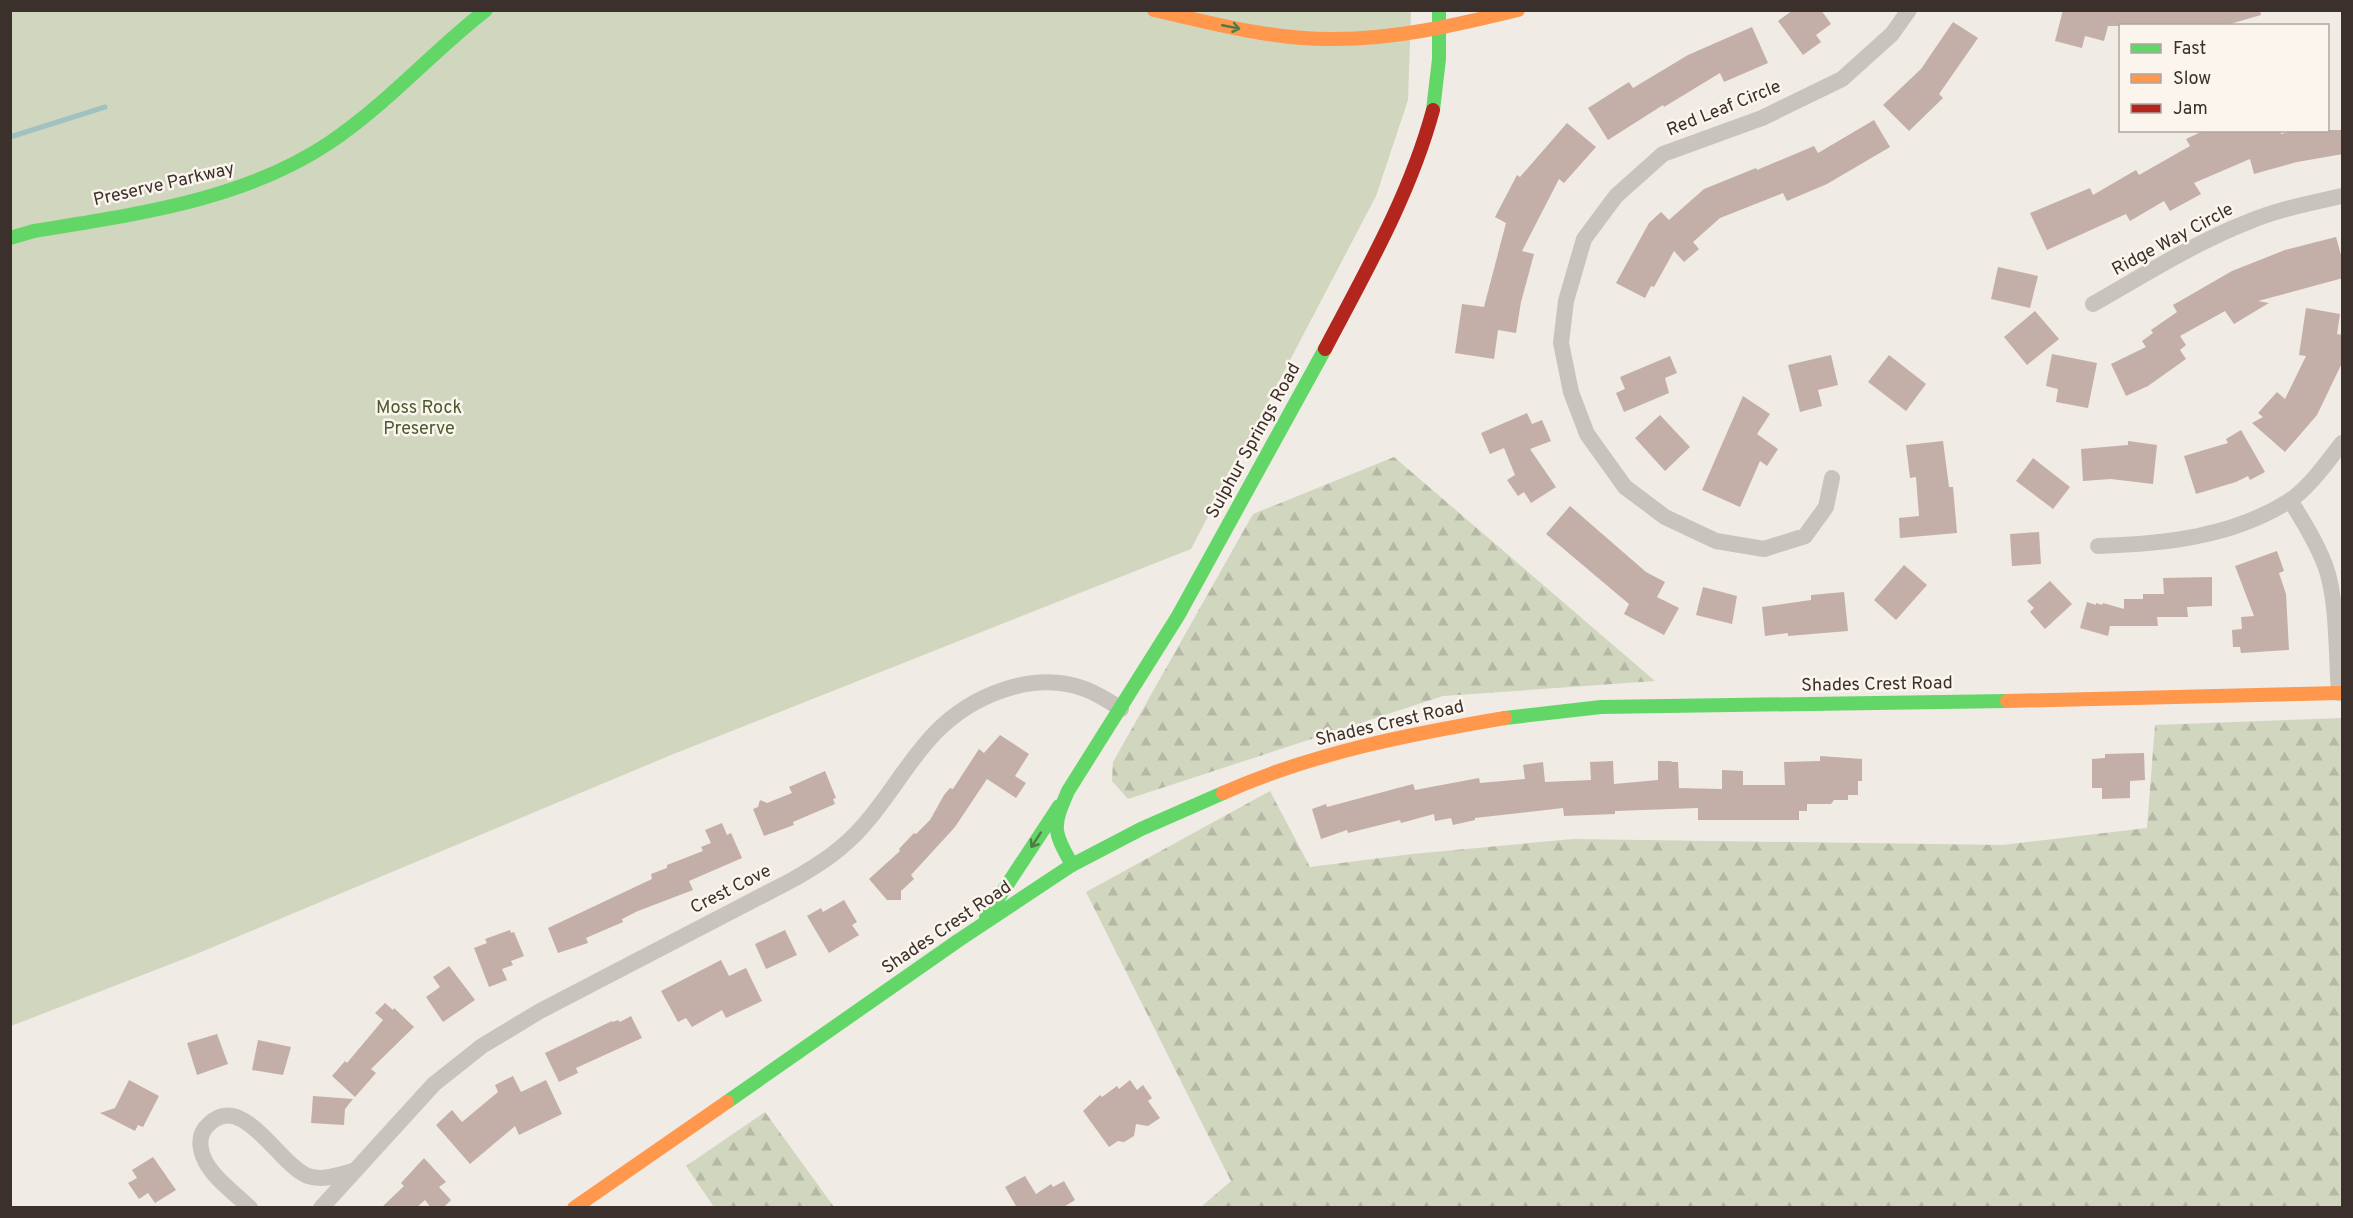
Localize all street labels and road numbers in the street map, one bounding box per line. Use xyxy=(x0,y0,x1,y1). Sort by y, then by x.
street label: Red Leaf Circle xyxy=(1663,76,1785,142)
street label: Preserve Parkway xyxy=(91,158,237,212)
street label: Ridge Way Circle xyxy=(2108,198,2238,282)
street label: Sulphur Springs Road xyxy=(1202,359,1306,523)
street label: Shades Crest Road xyxy=(1801,672,1953,698)
street label: Shades Crest Road xyxy=(1313,696,1467,752)
street label: Crest Cove xyxy=(687,860,775,920)
street label: Shades Crest Road xyxy=(878,876,1016,980)

